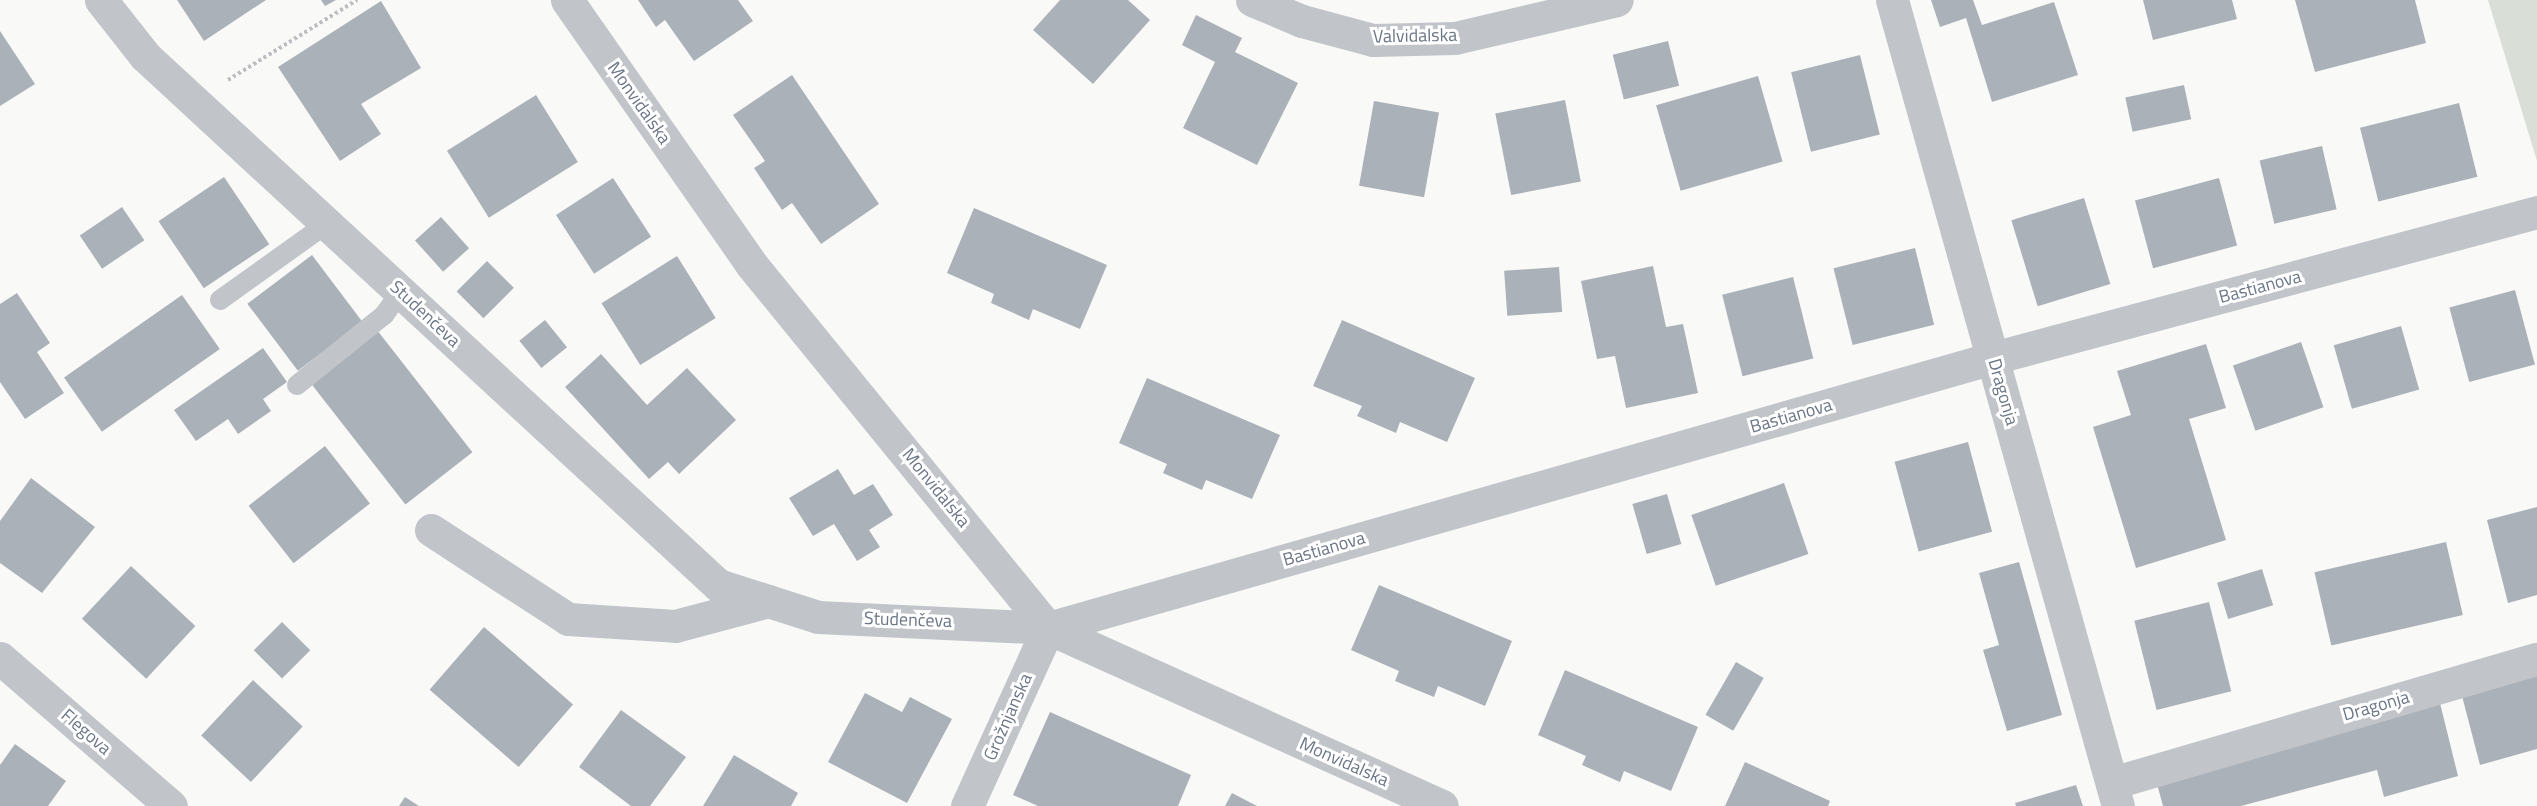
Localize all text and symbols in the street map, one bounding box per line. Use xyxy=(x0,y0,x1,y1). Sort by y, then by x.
street label: Valvidalska xyxy=(1373,24,1457,48)
street label: Monvidalska xyxy=(603,58,675,148)
street label: Bastianova xyxy=(2216,266,2304,308)
street label: Studenčeva xyxy=(385,276,465,352)
street label: Dragonja xyxy=(1983,356,2023,428)
street label: Bastianova xyxy=(1748,394,1834,438)
street label: Monvidalska xyxy=(898,444,974,532)
street label: Bastianova xyxy=(1281,527,1367,571)
street label: Studenčeva xyxy=(864,608,952,632)
street label: Grožnjanska xyxy=(979,670,1037,764)
street label: Dragonja xyxy=(2340,686,2412,726)
street label: Flegova xyxy=(57,705,115,759)
street label: Monvidalska xyxy=(1296,733,1392,791)

